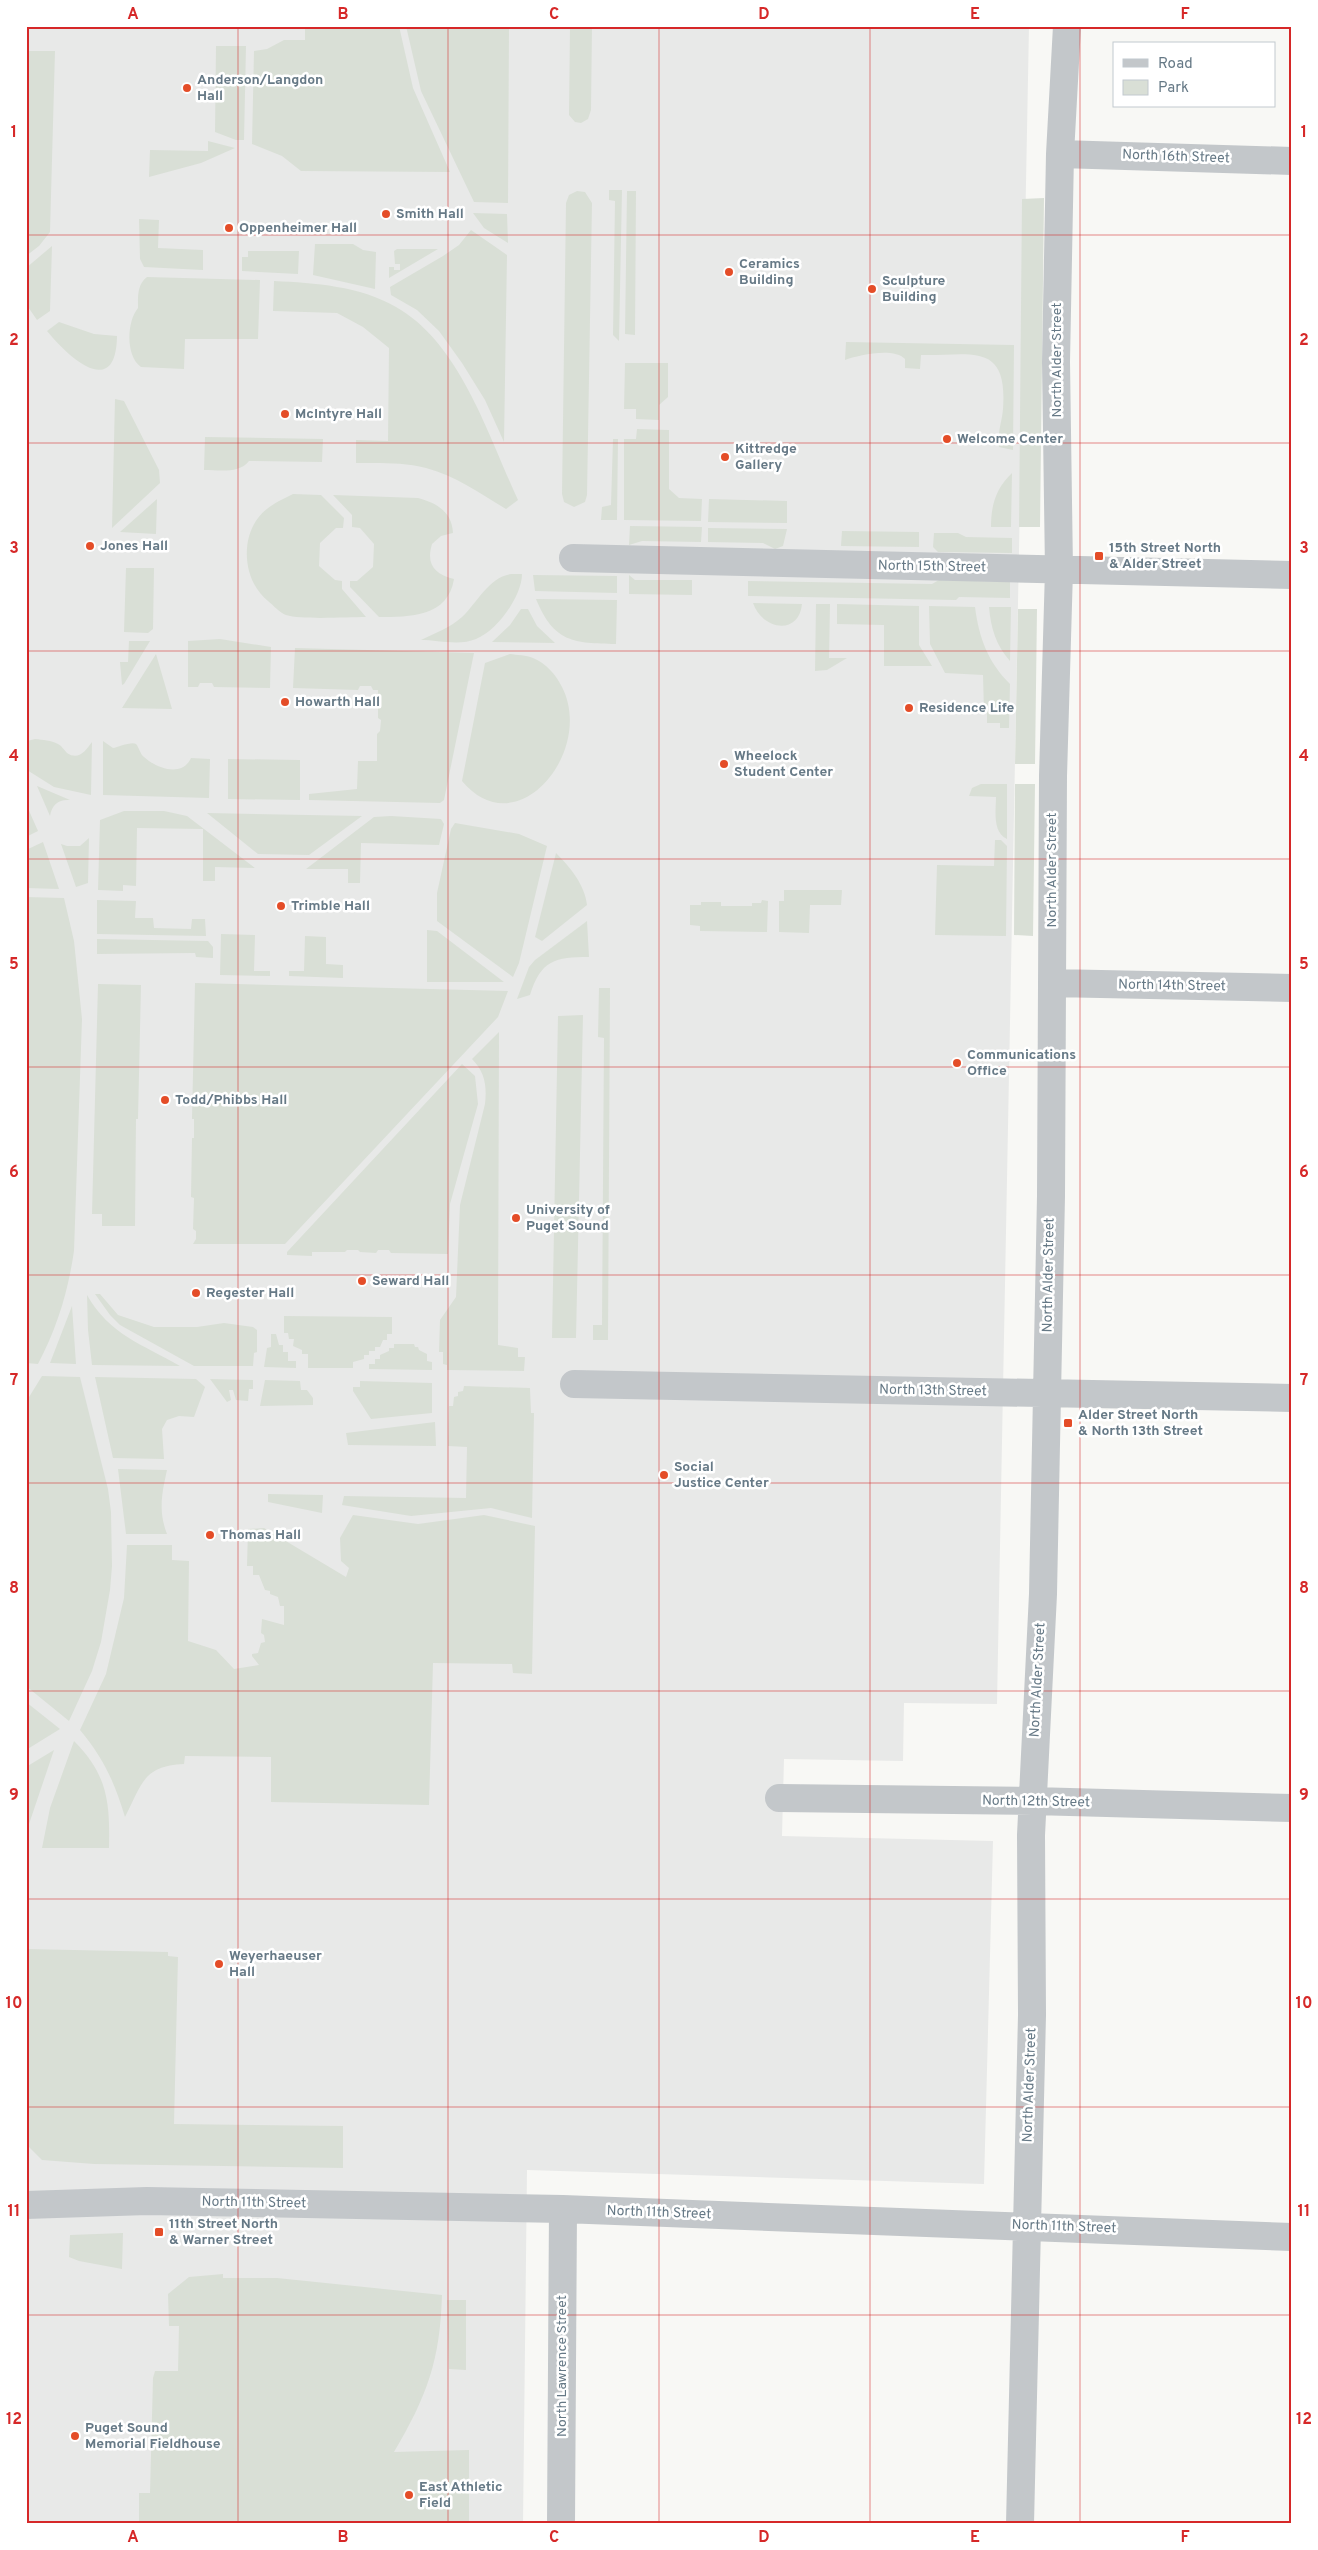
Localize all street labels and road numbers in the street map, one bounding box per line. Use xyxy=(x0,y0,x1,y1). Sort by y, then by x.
street label: North 16th Street xyxy=(1122,147,1230,167)
street label: North Alder Street xyxy=(1049,303,1066,417)
street label: North 15th Street xyxy=(878,558,986,576)
street label: North Alder Street xyxy=(1044,813,1061,927)
street label: North 14th Street xyxy=(1118,977,1226,995)
street label: North Alder Street xyxy=(1039,1217,1059,1333)
street label: North 13th Street xyxy=(879,1382,987,1400)
street label: North Alder Street xyxy=(1027,1622,1049,1738)
street label: North 12th Street xyxy=(982,1793,1090,1811)
street label: North Alder Street xyxy=(1019,2027,1041,2143)
street label: North 11th Street xyxy=(202,2194,306,2212)
street label: North 11th Street xyxy=(606,2203,712,2223)
street label: North 11th Street xyxy=(1011,2217,1117,2237)
street label: North Lawrence Street xyxy=(554,2295,571,2437)

